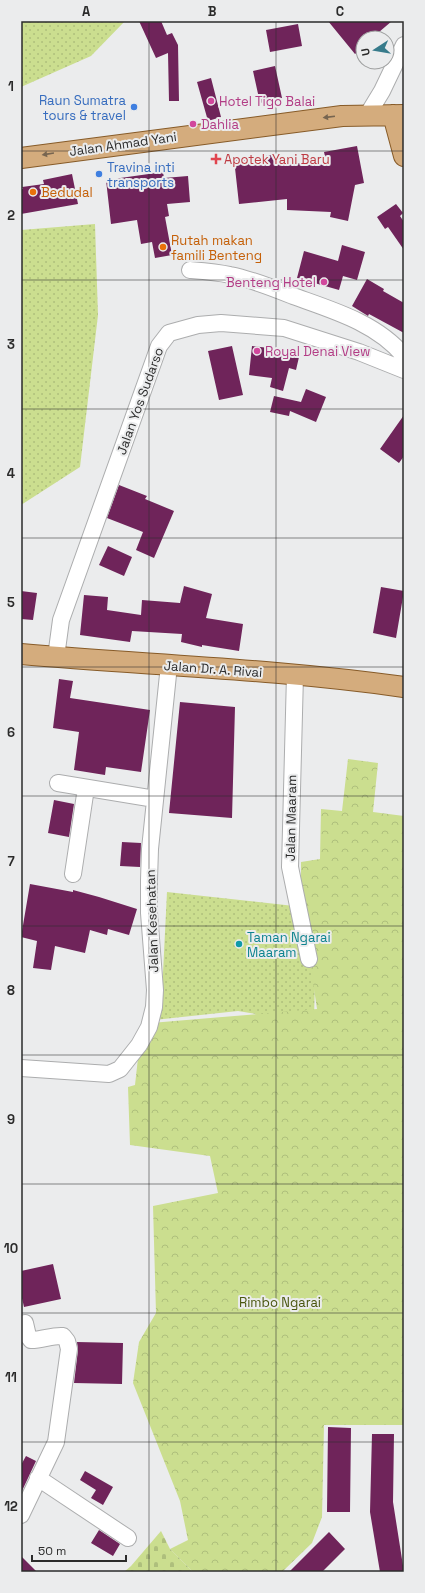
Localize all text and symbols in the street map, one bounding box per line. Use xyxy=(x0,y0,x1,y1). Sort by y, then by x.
text: A xyxy=(82,3,91,20)
text: B xyxy=(208,3,217,20)
text: C xyxy=(336,3,344,20)
north arrow xyxy=(355,30,395,70)
text: U xyxy=(358,47,373,57)
text: 1 xyxy=(8,78,14,95)
place label: Raun Sumatra tours & travel xyxy=(39,92,127,124)
place label: Hotel Tigo Balai xyxy=(219,93,315,110)
marker: Hotel Tigo Balai xyxy=(206,96,216,106)
marker: Raun Sumatra tours & travel xyxy=(129,102,139,112)
one-way arrow xyxy=(323,114,335,120)
place label: Dahlia xyxy=(201,116,239,133)
marker: Dahlia xyxy=(188,119,198,129)
street label: Jalan Ahmad Yani xyxy=(68,128,178,160)
one-way arrow xyxy=(42,151,54,157)
place label: Apotek Yani Baru xyxy=(224,151,330,168)
marker: Apotek Yani Baru xyxy=(211,154,221,164)
place label: Travina inti transports xyxy=(107,159,175,191)
marker: Travina inti transports xyxy=(94,169,104,179)
place label: Bedudal xyxy=(41,184,93,201)
marker: Bedudal xyxy=(28,187,38,197)
text: 2 xyxy=(7,207,15,224)
place label: Rutah makan famili Benteng xyxy=(171,232,262,264)
marker: Rutah makan famili Benteng xyxy=(158,242,168,252)
place label: Benteng Hotel xyxy=(226,274,316,291)
marker: Benteng Hotel xyxy=(319,277,329,287)
text: 3 xyxy=(7,336,15,353)
place label: Royal Denai View xyxy=(265,343,371,360)
street label: Jalan Yos Sudarso xyxy=(113,345,167,457)
marker: Royal Denai View xyxy=(252,346,262,356)
text: 4 xyxy=(7,465,15,482)
text: 5 xyxy=(7,594,15,611)
street label: Jalan Dr. A. Rivai xyxy=(163,657,263,681)
text: 6 xyxy=(7,724,15,741)
street label: Jalan Maaram xyxy=(282,775,300,861)
text: 7 xyxy=(7,853,15,870)
street label: Jalan Kesehatan xyxy=(142,869,162,973)
place label: Taman Ngarai Maaram xyxy=(247,929,331,961)
marker: Taman Ngarai Maaram xyxy=(234,939,244,949)
text: 8 xyxy=(7,982,15,999)
text: 9 xyxy=(7,1111,15,1128)
text: 10 xyxy=(4,1240,18,1257)
park label: Rimbo Ngarai xyxy=(239,1294,321,1311)
text: 11 xyxy=(5,1369,17,1386)
text: 12 xyxy=(4,1498,18,1515)
scale bar xyxy=(32,1537,126,1563)
text: 50 m xyxy=(38,1543,66,1559)

